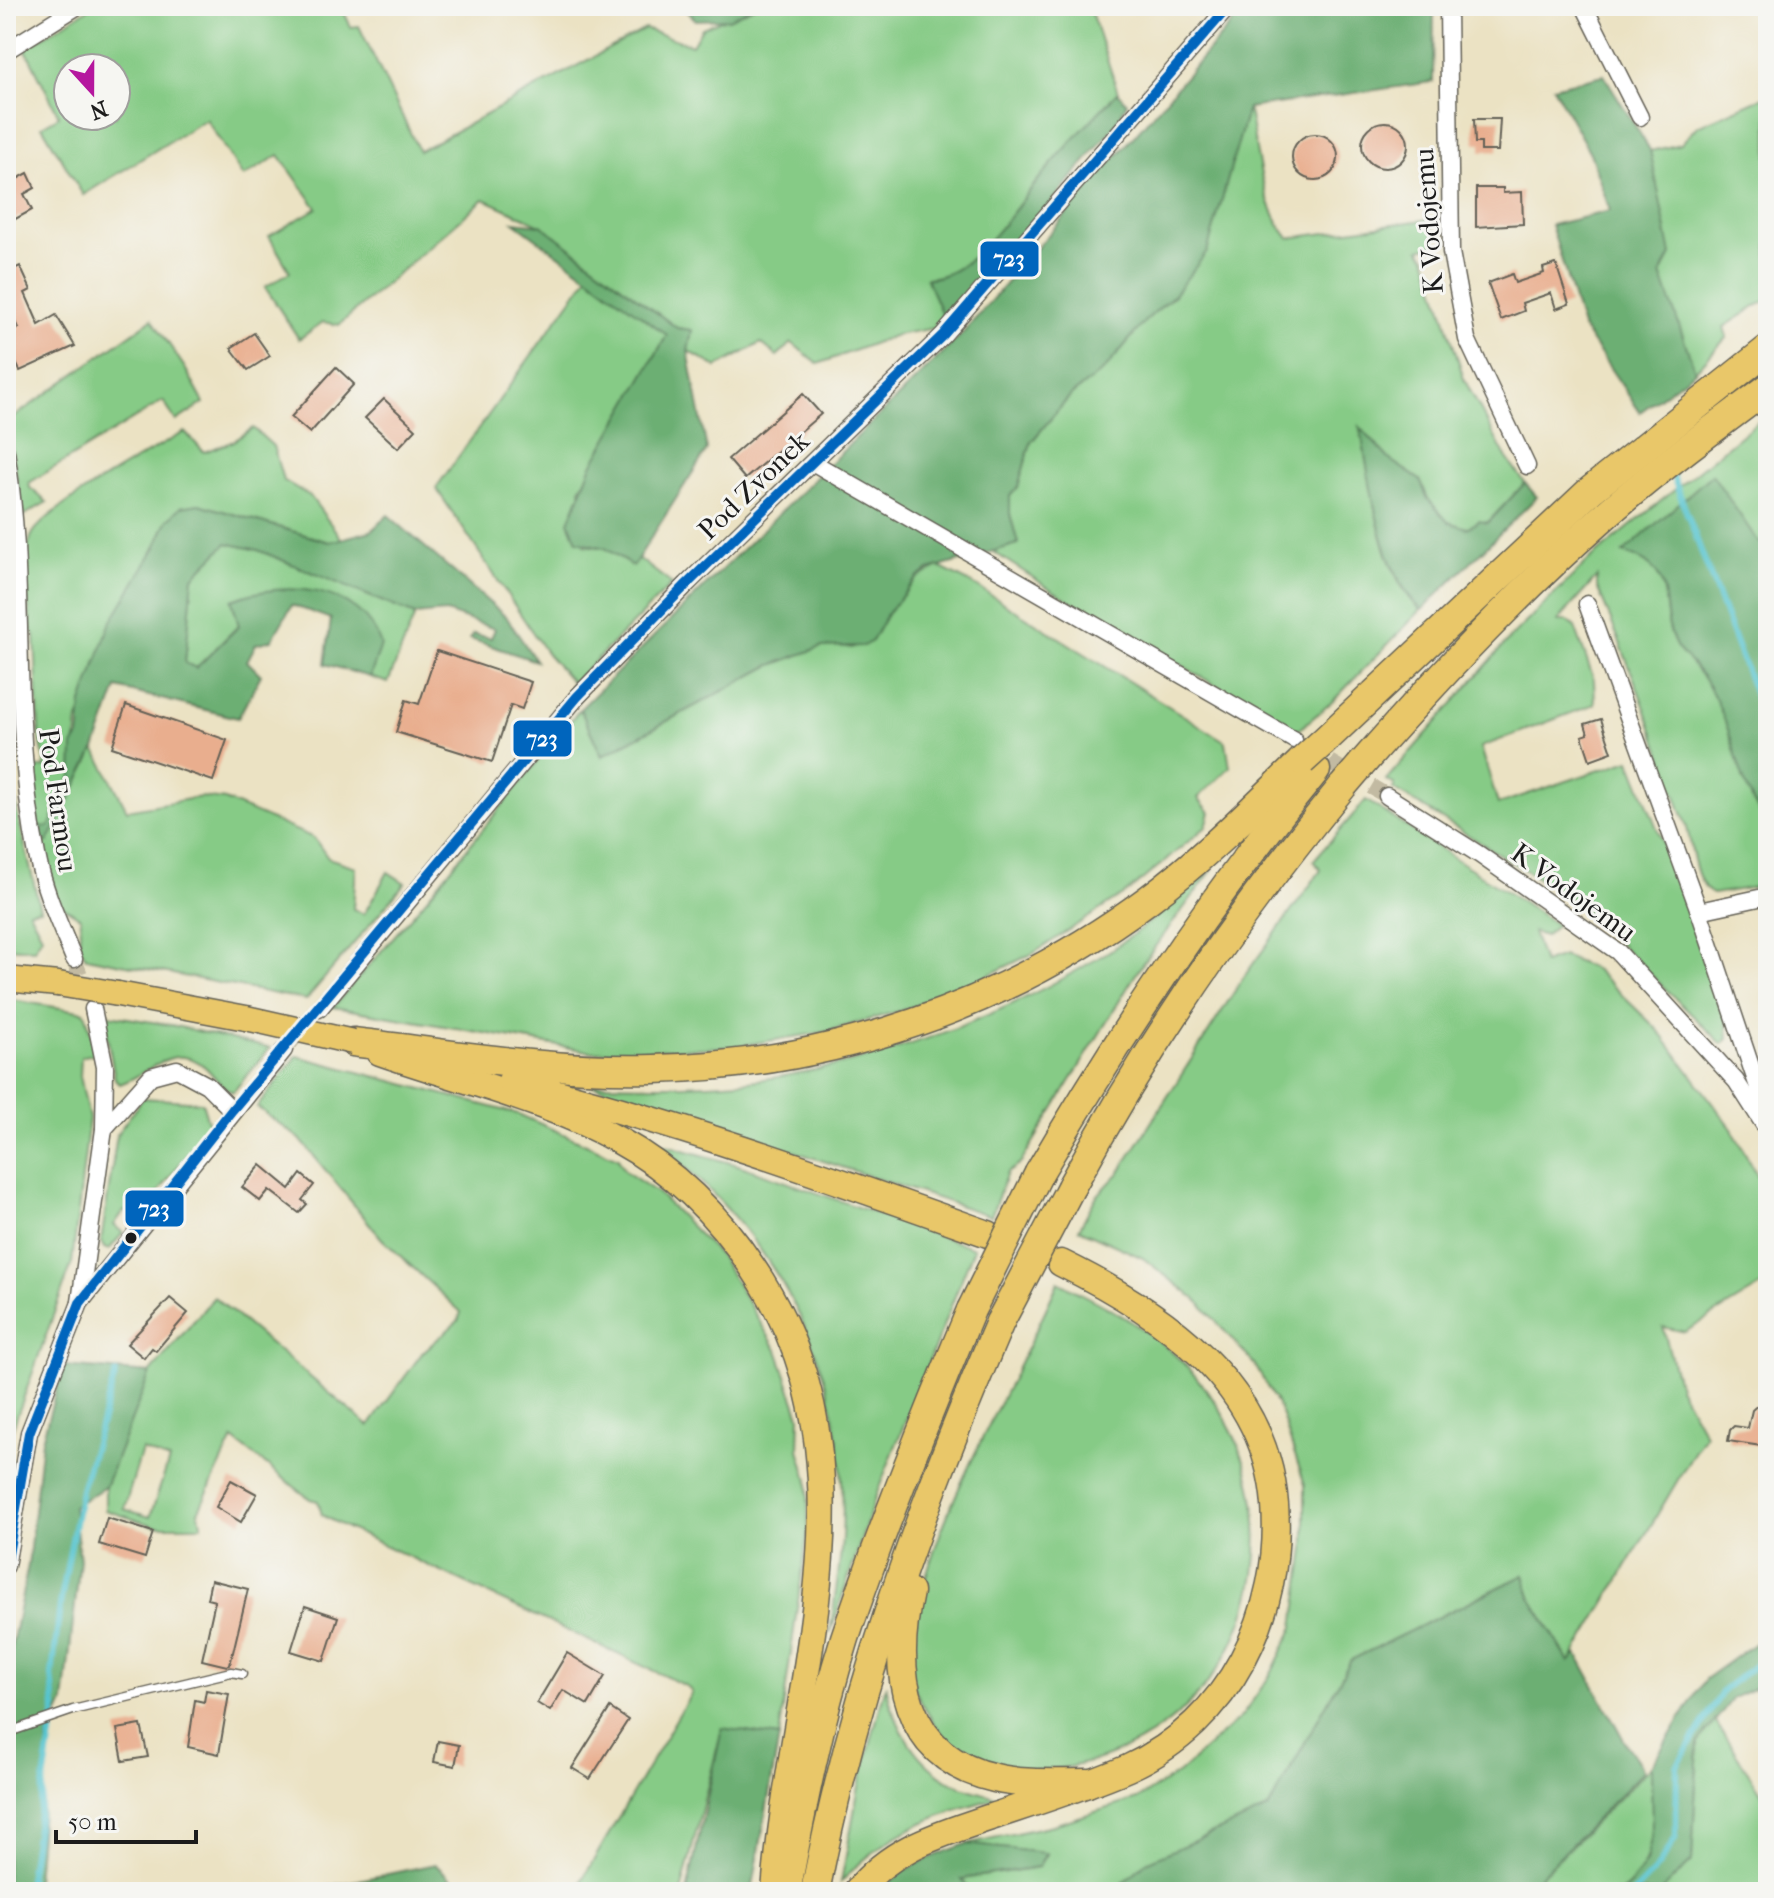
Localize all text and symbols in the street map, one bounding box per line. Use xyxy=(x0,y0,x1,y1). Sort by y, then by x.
north arrow xyxy=(52,52,132,132)
text: N xyxy=(86,95,111,125)
street label: K Vodojemu xyxy=(1407,147,1450,295)
line badge: 723 xyxy=(979,240,1040,278)
text: 723 xyxy=(993,246,1024,272)
street label: Pod Zvonek xyxy=(691,424,816,546)
line badge: 723 xyxy=(512,719,573,758)
street label: Pod Farmou xyxy=(32,726,85,874)
text: 723 xyxy=(526,726,557,752)
street label: K Vodojemu xyxy=(1505,836,1643,949)
line badge: 723 xyxy=(124,1189,185,1228)
text: 723 xyxy=(138,1196,169,1222)
unlabelled marker xyxy=(123,1230,139,1246)
scale bar xyxy=(56,1794,196,1844)
text: 50 m xyxy=(68,1808,117,1836)

